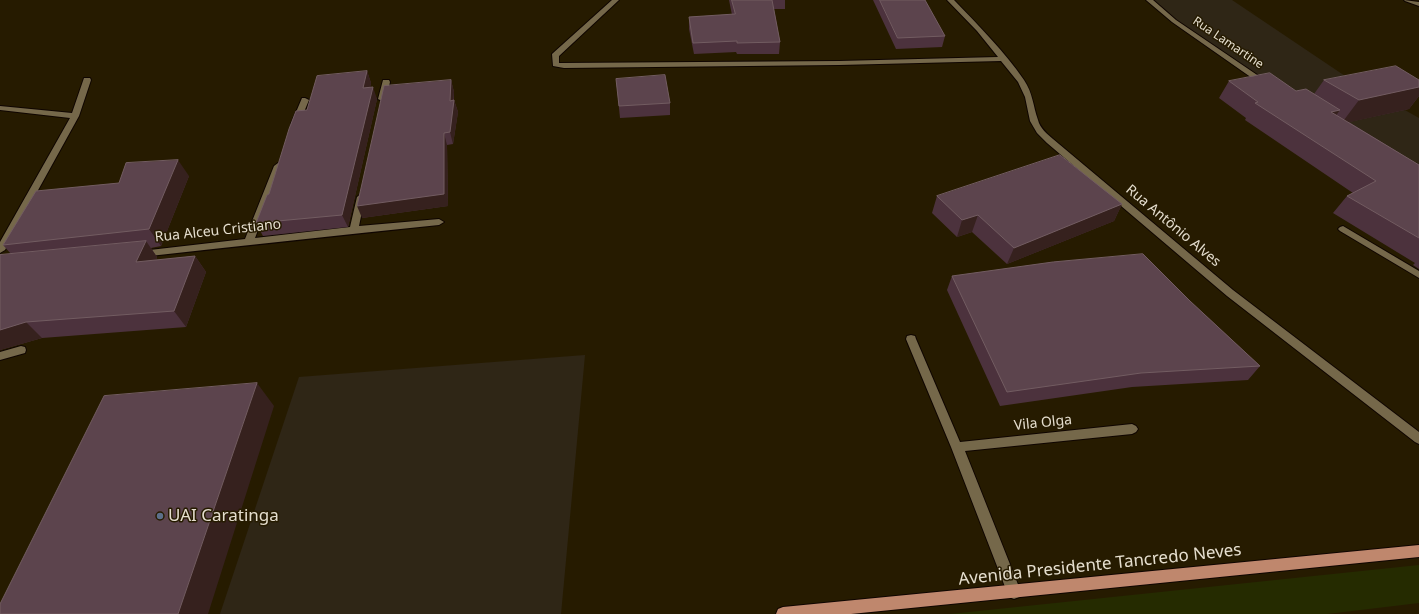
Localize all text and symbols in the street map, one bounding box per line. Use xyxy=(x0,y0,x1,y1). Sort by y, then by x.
street label: Rua Lamartine xyxy=(1190,14,1266,72)
street label: Rua Antônio Alves xyxy=(1122,181,1224,271)
street label: Rua Alceu Cristiano xyxy=(154,216,282,246)
street label: Vila Olga xyxy=(1013,412,1073,434)
place label: UAI Caratinga xyxy=(168,506,279,526)
marker: UAI Caratinga xyxy=(155,511,165,521)
street label: Avenida Presidente Tancredo Neves xyxy=(957,540,1243,590)

